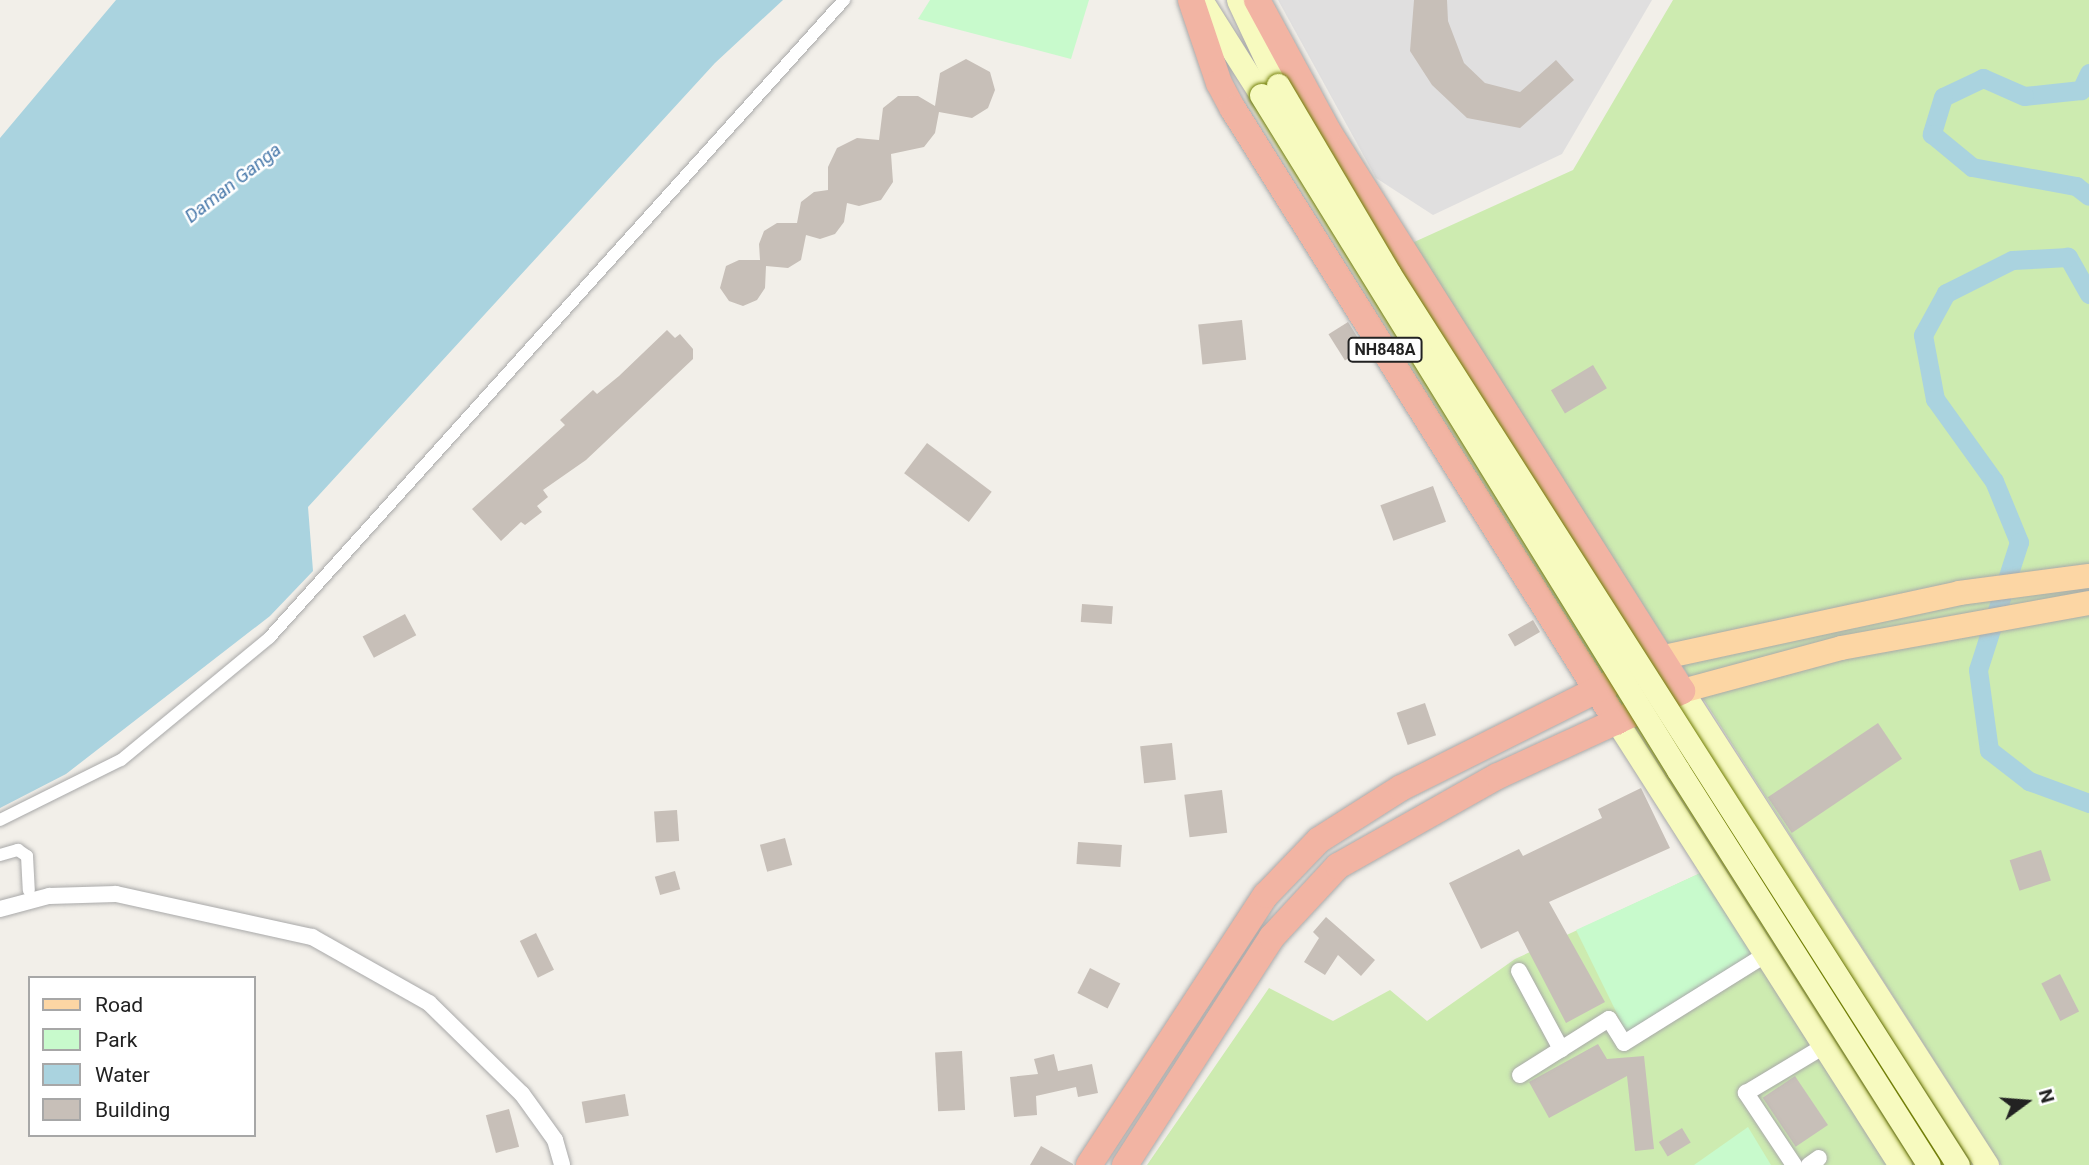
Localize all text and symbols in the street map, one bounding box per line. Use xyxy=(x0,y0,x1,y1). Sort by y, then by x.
water label: Daman Ganga xyxy=(180,138,286,228)
road number: NH848A xyxy=(1346,338,1424,362)
legend xyxy=(28,976,256,1137)
text: Road xyxy=(95,993,143,1017)
text: Park xyxy=(95,1028,137,1052)
text: Water xyxy=(95,1063,150,1087)
north arrow xyxy=(1991,1067,2061,1137)
text: N xyxy=(2034,1086,2060,1106)
text: Building xyxy=(95,1098,170,1122)

